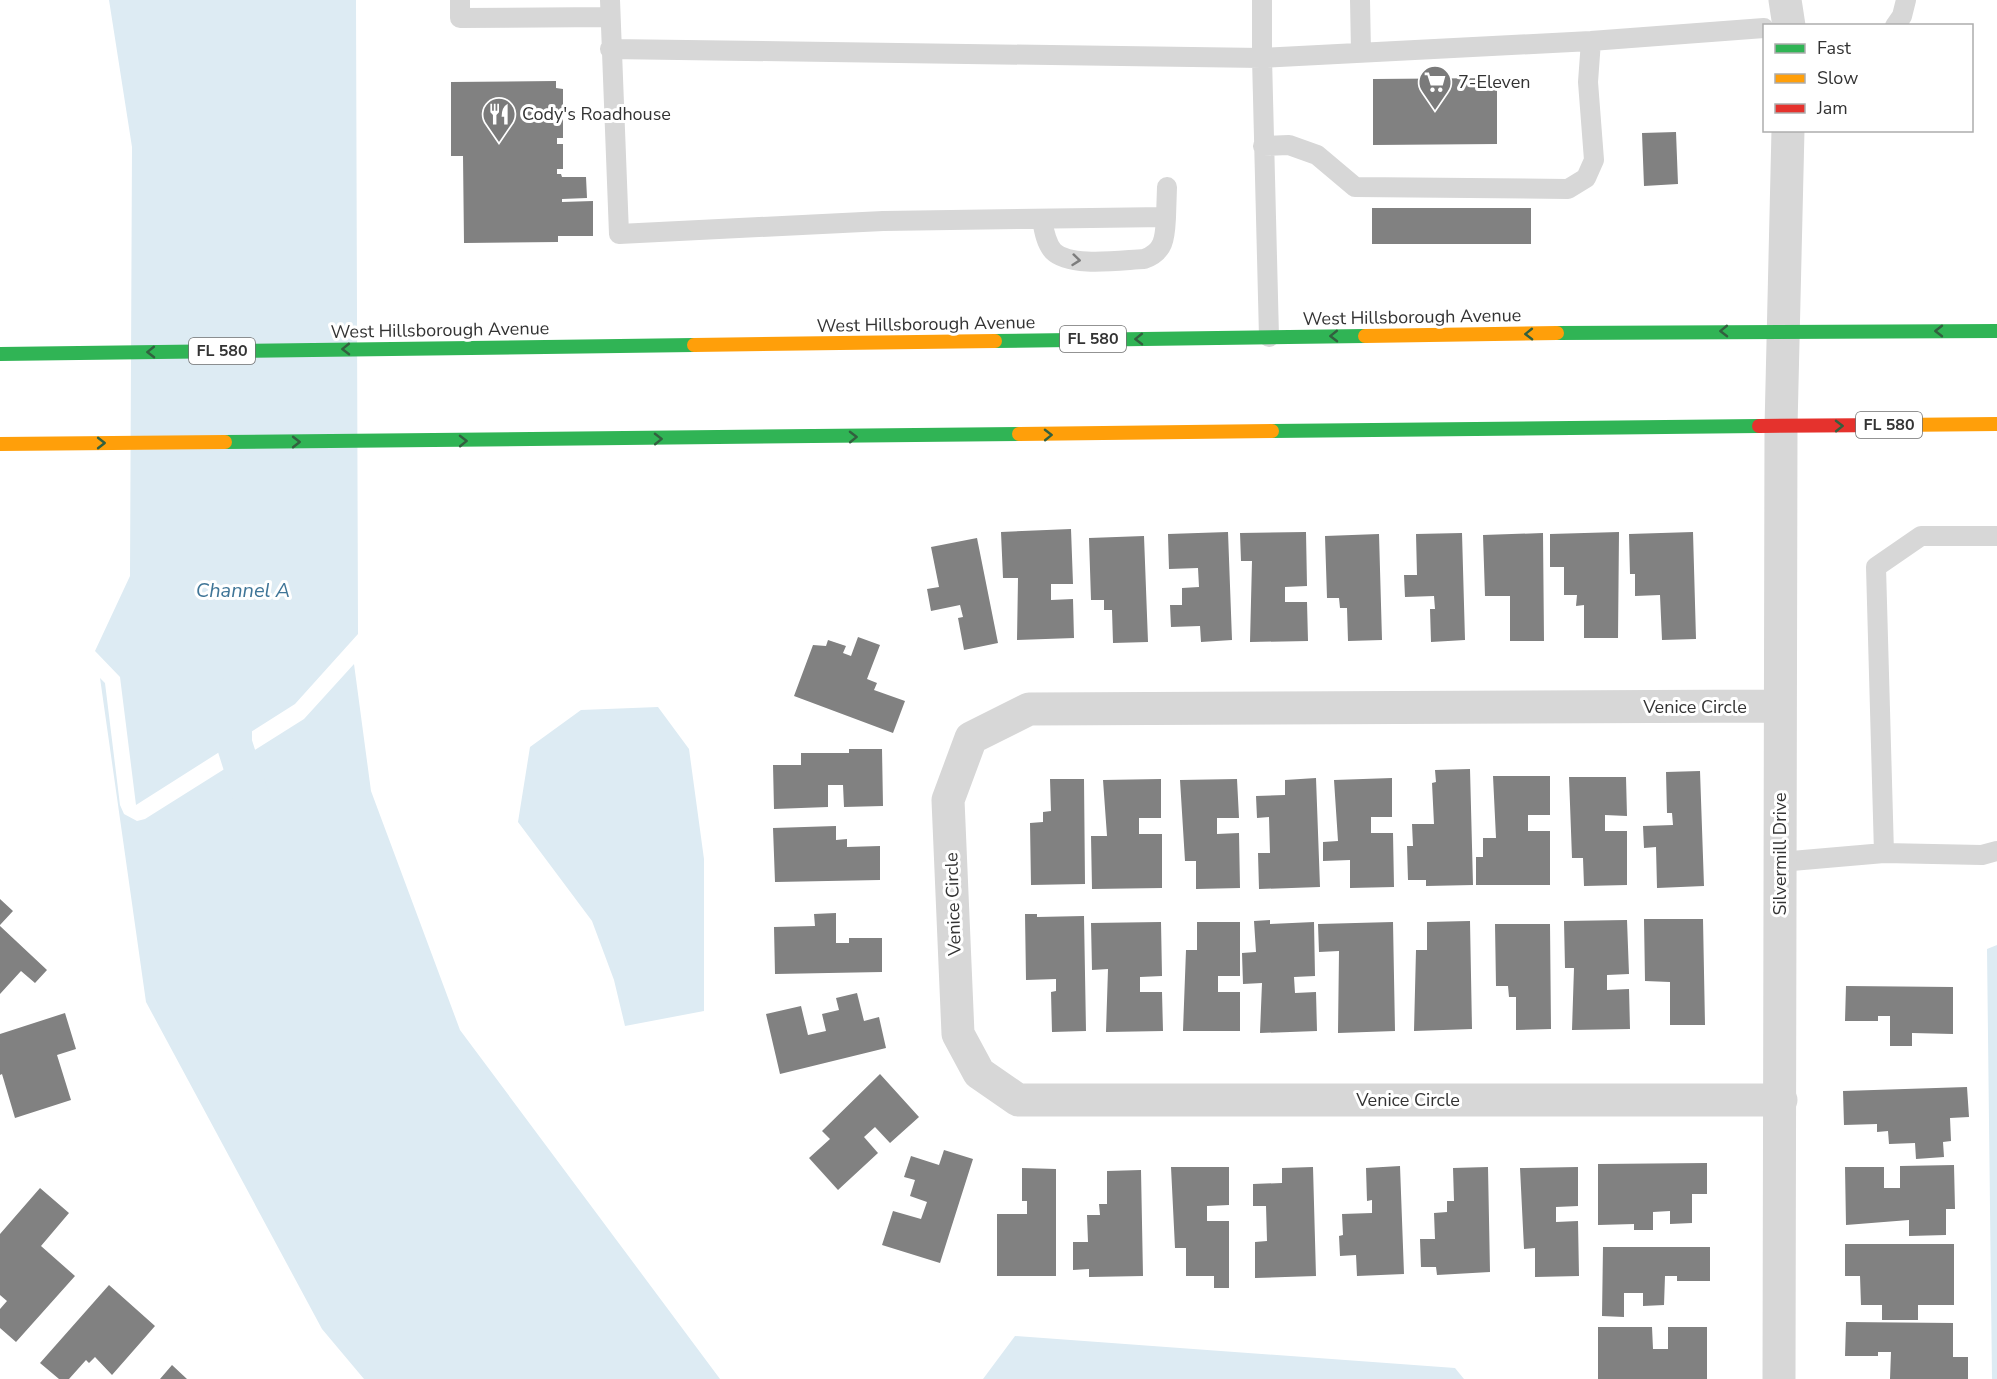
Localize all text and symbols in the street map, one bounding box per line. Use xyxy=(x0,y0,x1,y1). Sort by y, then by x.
legend xyxy=(1763,24,1973,132)
text: Fast xyxy=(1817,36,1852,60)
supermarket icon: 7-Eleven xyxy=(1417,64,1453,111)
text: Slow xyxy=(1817,66,1858,90)
place label: 7-Eleven xyxy=(1458,70,1531,94)
restaurant icon: Cody's Roadhouse xyxy=(481,96,517,143)
text: Jam xyxy=(1816,96,1848,120)
place label: Cody's Roadhouse xyxy=(522,102,671,126)
one-way arrow xyxy=(1072,253,1081,266)
street label: West Hillsborough Avenue xyxy=(1303,303,1521,331)
street label: West Hillsborough Avenue xyxy=(817,310,1035,338)
street label: West Hillsborough Avenue xyxy=(331,316,549,344)
one-way arrow xyxy=(1720,325,1729,337)
one-way arrow xyxy=(1934,325,1943,337)
road number: FL 580 xyxy=(1060,326,1126,352)
one-way arrow xyxy=(1525,327,1534,340)
one-way arrow xyxy=(1330,330,1339,342)
one-way arrow xyxy=(1135,333,1144,345)
road number: FL 580 xyxy=(189,338,255,364)
one-way arrow xyxy=(341,343,350,355)
one-way arrow xyxy=(146,346,155,358)
road number: FL 580 xyxy=(1856,412,1922,438)
one-way arrow xyxy=(1834,420,1843,432)
one-way arrow xyxy=(1044,429,1053,441)
one-way arrow xyxy=(849,431,858,443)
one-way arrow xyxy=(654,433,663,445)
one-way arrow xyxy=(459,435,468,447)
one-way arrow xyxy=(292,436,301,448)
one-way arrow xyxy=(97,437,106,449)
water label: Channel A xyxy=(196,577,290,604)
street label: Venice Circle xyxy=(1642,695,1747,719)
street label: Silvermill Drive xyxy=(1768,792,1792,916)
street label: Venice Circle xyxy=(939,852,967,957)
street label: Venice Circle xyxy=(1355,1088,1460,1112)

